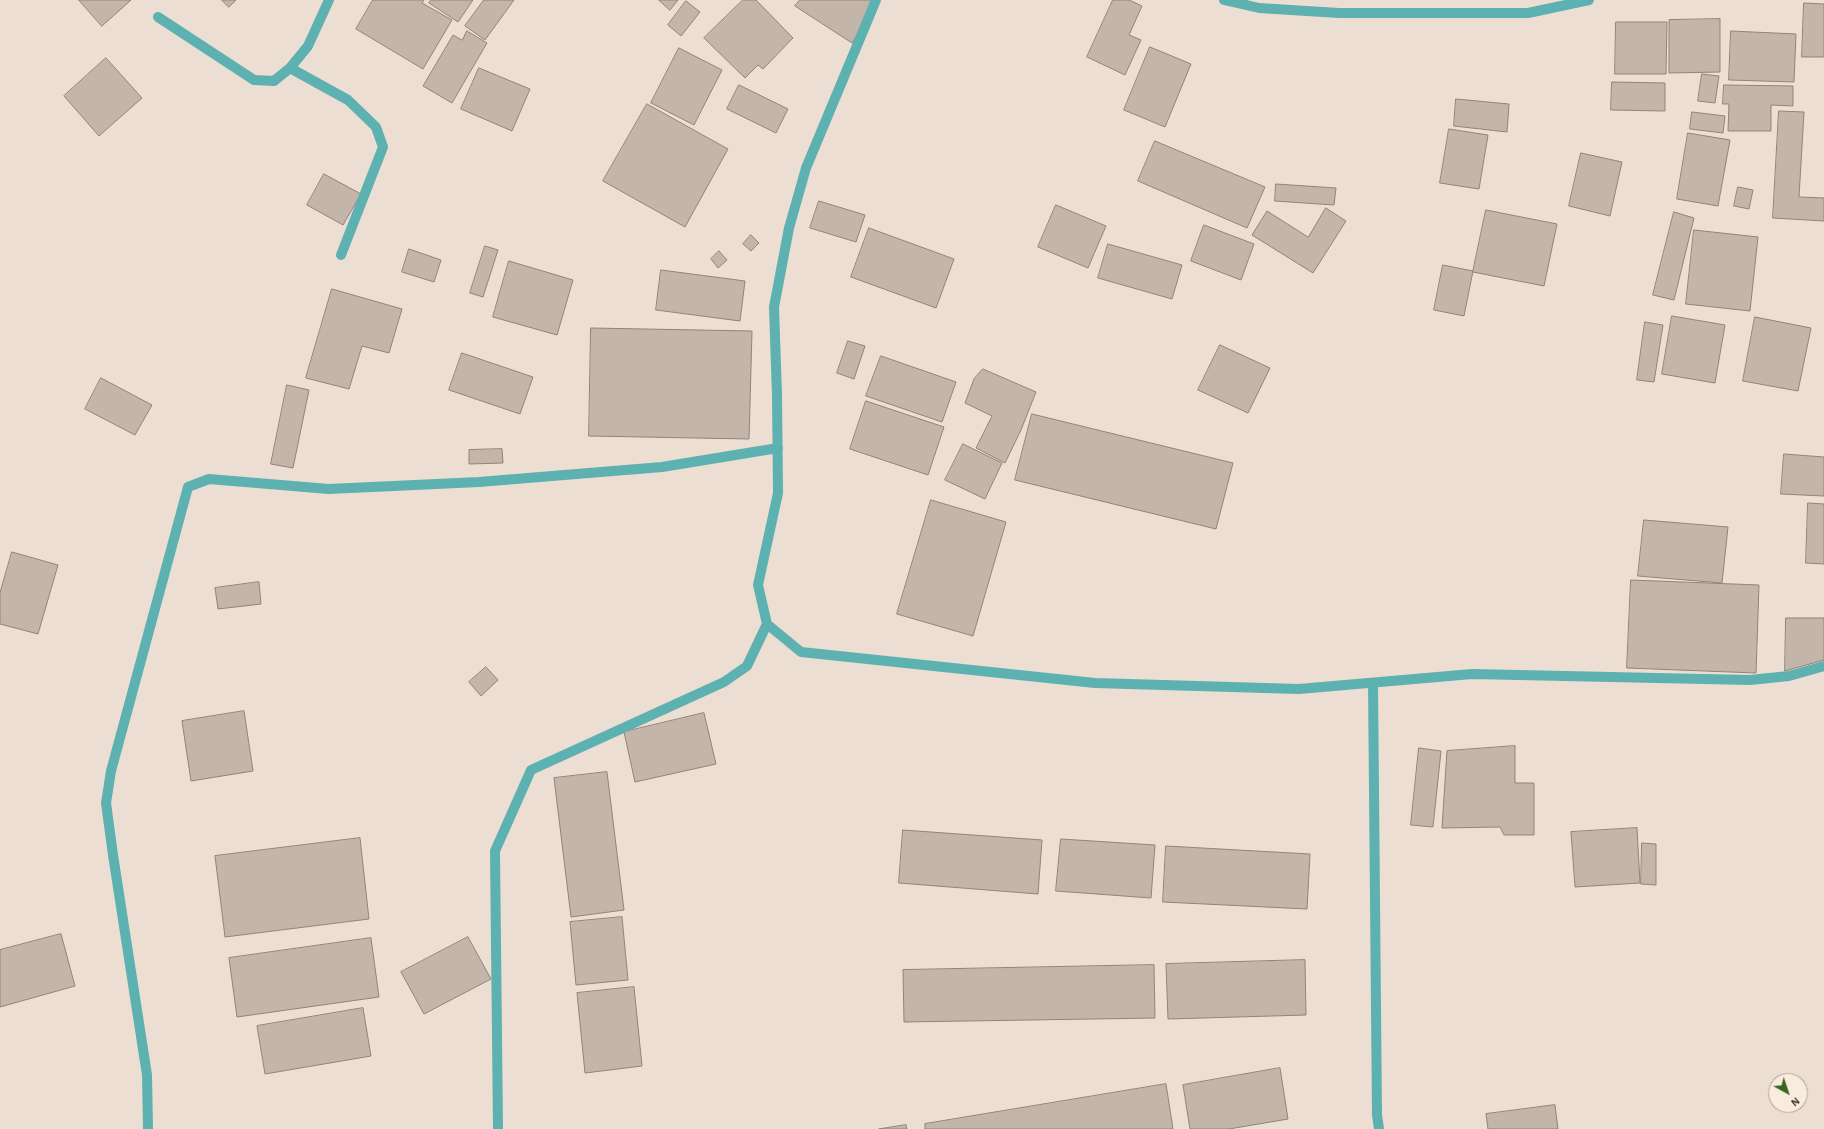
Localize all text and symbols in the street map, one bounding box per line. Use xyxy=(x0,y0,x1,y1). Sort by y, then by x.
north arrow xyxy=(1768,1073,1808,1113)
text: N xyxy=(1789,1095,1802,1108)

